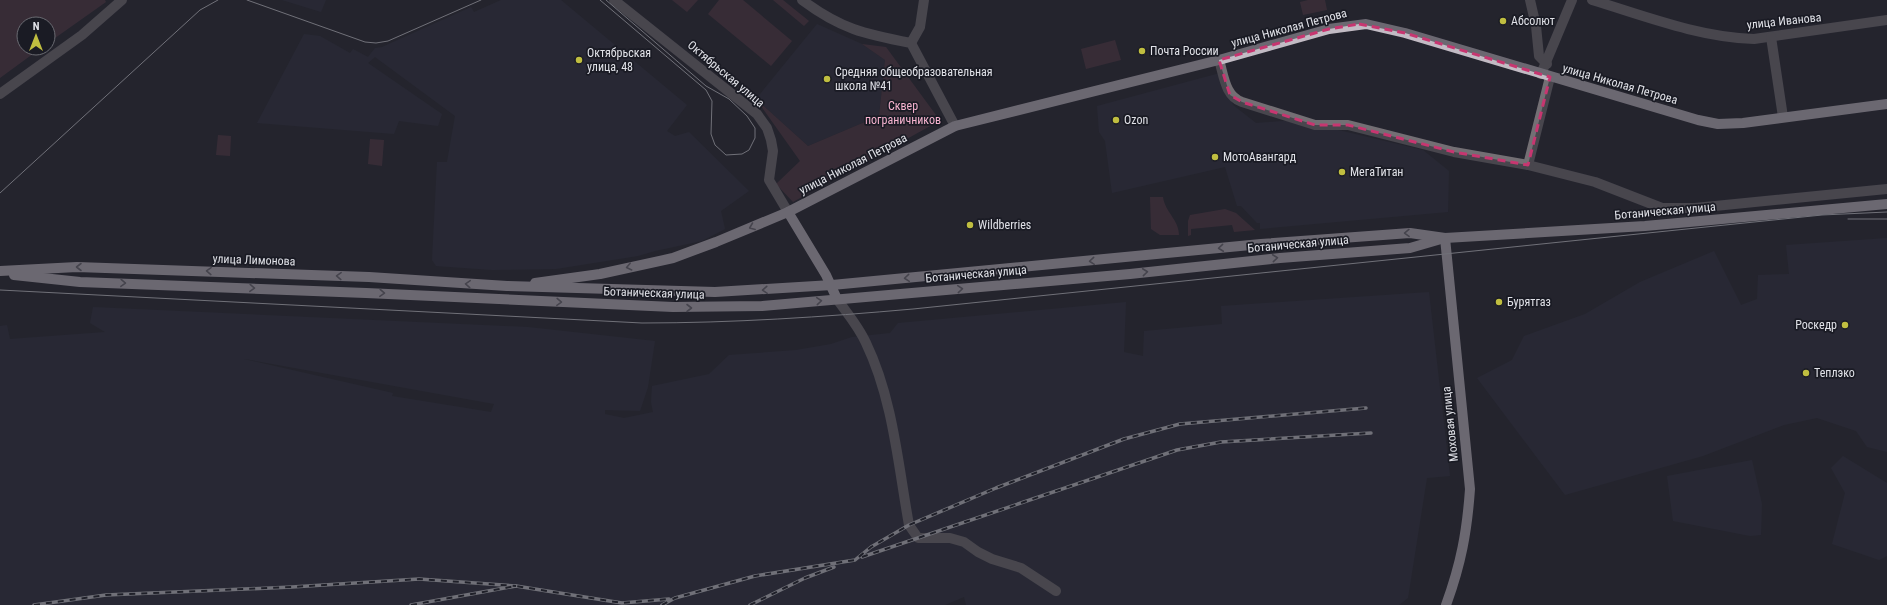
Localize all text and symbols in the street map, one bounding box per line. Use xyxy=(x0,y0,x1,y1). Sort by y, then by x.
street label: улица Николая Петрова xyxy=(1230,6,1349,50)
street label: улица Иванова xyxy=(1746,10,1822,32)
place label: Абсолют xyxy=(1511,14,1555,28)
north arrow xyxy=(16,16,56,56)
marker: Абсолют xyxy=(1498,16,1508,26)
text: N xyxy=(33,20,40,33)
street label: Октябрьская улица xyxy=(685,38,767,110)
place label: Почта России xyxy=(1150,44,1219,58)
place label: Октябрьская улица, 48 xyxy=(587,46,651,74)
marker: Почта России xyxy=(1137,46,1147,56)
marker: Октябрьская улица, 48 xyxy=(574,55,584,65)
street label: улица Николая Петрова xyxy=(1561,61,1679,107)
place label: Средняя общеобразовательная школа №41 xyxy=(835,65,993,93)
marker: Средняя общеобразовательная школа №41 xyxy=(822,74,832,84)
park label: Сквер пограничников xyxy=(865,99,941,127)
place label: Ozon xyxy=(1124,113,1148,127)
marker: Ozon xyxy=(1111,115,1121,125)
street label: улица Николая Петрова xyxy=(797,131,909,197)
place label: МотоАвангард xyxy=(1223,150,1297,164)
marker: МотоАвангард xyxy=(1210,152,1220,162)
place label: МегаТитан xyxy=(1350,165,1403,179)
marker: МегаТитан xyxy=(1337,167,1347,177)
street label: Ботаническая улица xyxy=(1614,200,1716,222)
place label: Wildberries xyxy=(978,218,1031,232)
marker: Wildberries xyxy=(965,220,975,230)
one-way arrow xyxy=(749,222,757,230)
one-way arrow xyxy=(1404,229,1410,237)
street label: Ботаническая улица xyxy=(1247,233,1349,255)
one-way arrow xyxy=(1218,243,1224,252)
street label: улица Лимонова xyxy=(212,252,296,268)
one-way arrow xyxy=(1271,254,1278,263)
one-way arrow xyxy=(1089,256,1095,265)
one-way arrow xyxy=(76,263,82,271)
one-way arrow xyxy=(626,263,632,271)
street label: Ботаническая улица xyxy=(925,263,1027,285)
one-way arrow xyxy=(206,267,212,276)
one-way arrow xyxy=(1142,268,1148,277)
one-way arrow xyxy=(336,272,342,280)
one-way arrow xyxy=(904,273,910,282)
one-way arrow xyxy=(120,279,126,288)
one-way arrow xyxy=(465,279,471,288)
one-way arrow xyxy=(249,284,255,293)
street label: Ботаническая улица xyxy=(603,284,705,302)
one-way arrow xyxy=(957,284,963,293)
one-way arrow xyxy=(762,286,768,294)
one-way arrow xyxy=(379,289,385,298)
place label: Бурятгаз xyxy=(1507,295,1551,309)
one-way arrow xyxy=(816,297,822,306)
marker: Бурятгаз xyxy=(1494,297,1504,307)
one-way arrow xyxy=(556,298,562,307)
one-way arrow xyxy=(686,304,692,312)
place label: Роскедр xyxy=(1795,318,1837,332)
marker: Роскедр xyxy=(1840,320,1850,330)
place label: Теплэко xyxy=(1814,366,1855,380)
marker: Теплэко xyxy=(1801,368,1811,378)
street label: Моховая улица xyxy=(1439,385,1461,462)

